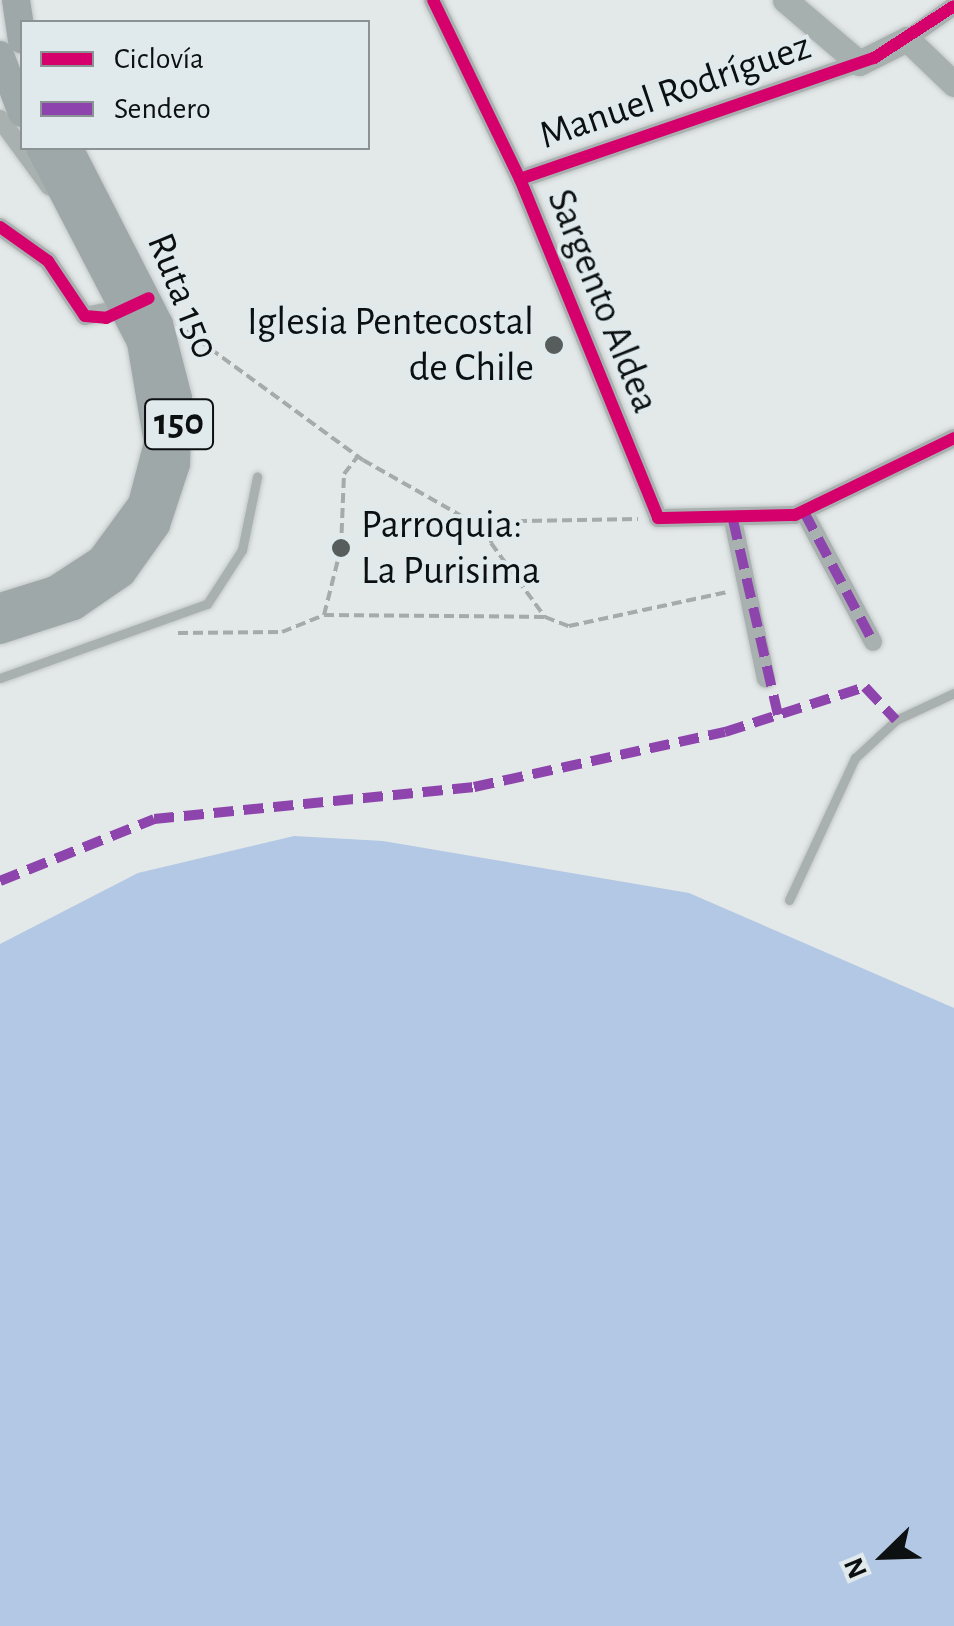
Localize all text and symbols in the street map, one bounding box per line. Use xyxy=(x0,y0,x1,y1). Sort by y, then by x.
legend xyxy=(20,20,370,150)
street label: Manuel Rodríguez xyxy=(533,22,817,160)
text: Ciclovía xyxy=(114,44,204,74)
text: Sendero xyxy=(114,94,211,124)
street label: Sargento Aldea xyxy=(536,182,670,420)
street label: Ruta 150 xyxy=(136,226,230,366)
place label: Iglesia Pentecostal de Chile xyxy=(247,298,534,392)
marker: Iglesia Pentecostal de Chile xyxy=(543,334,565,356)
road number: 150 xyxy=(144,391,214,457)
place label: Parroquia: La Purisima xyxy=(361,501,541,595)
marker: Parroquia: La Purisima xyxy=(330,537,352,559)
north arrow xyxy=(834,1506,934,1606)
text: N xyxy=(840,1553,873,1582)

